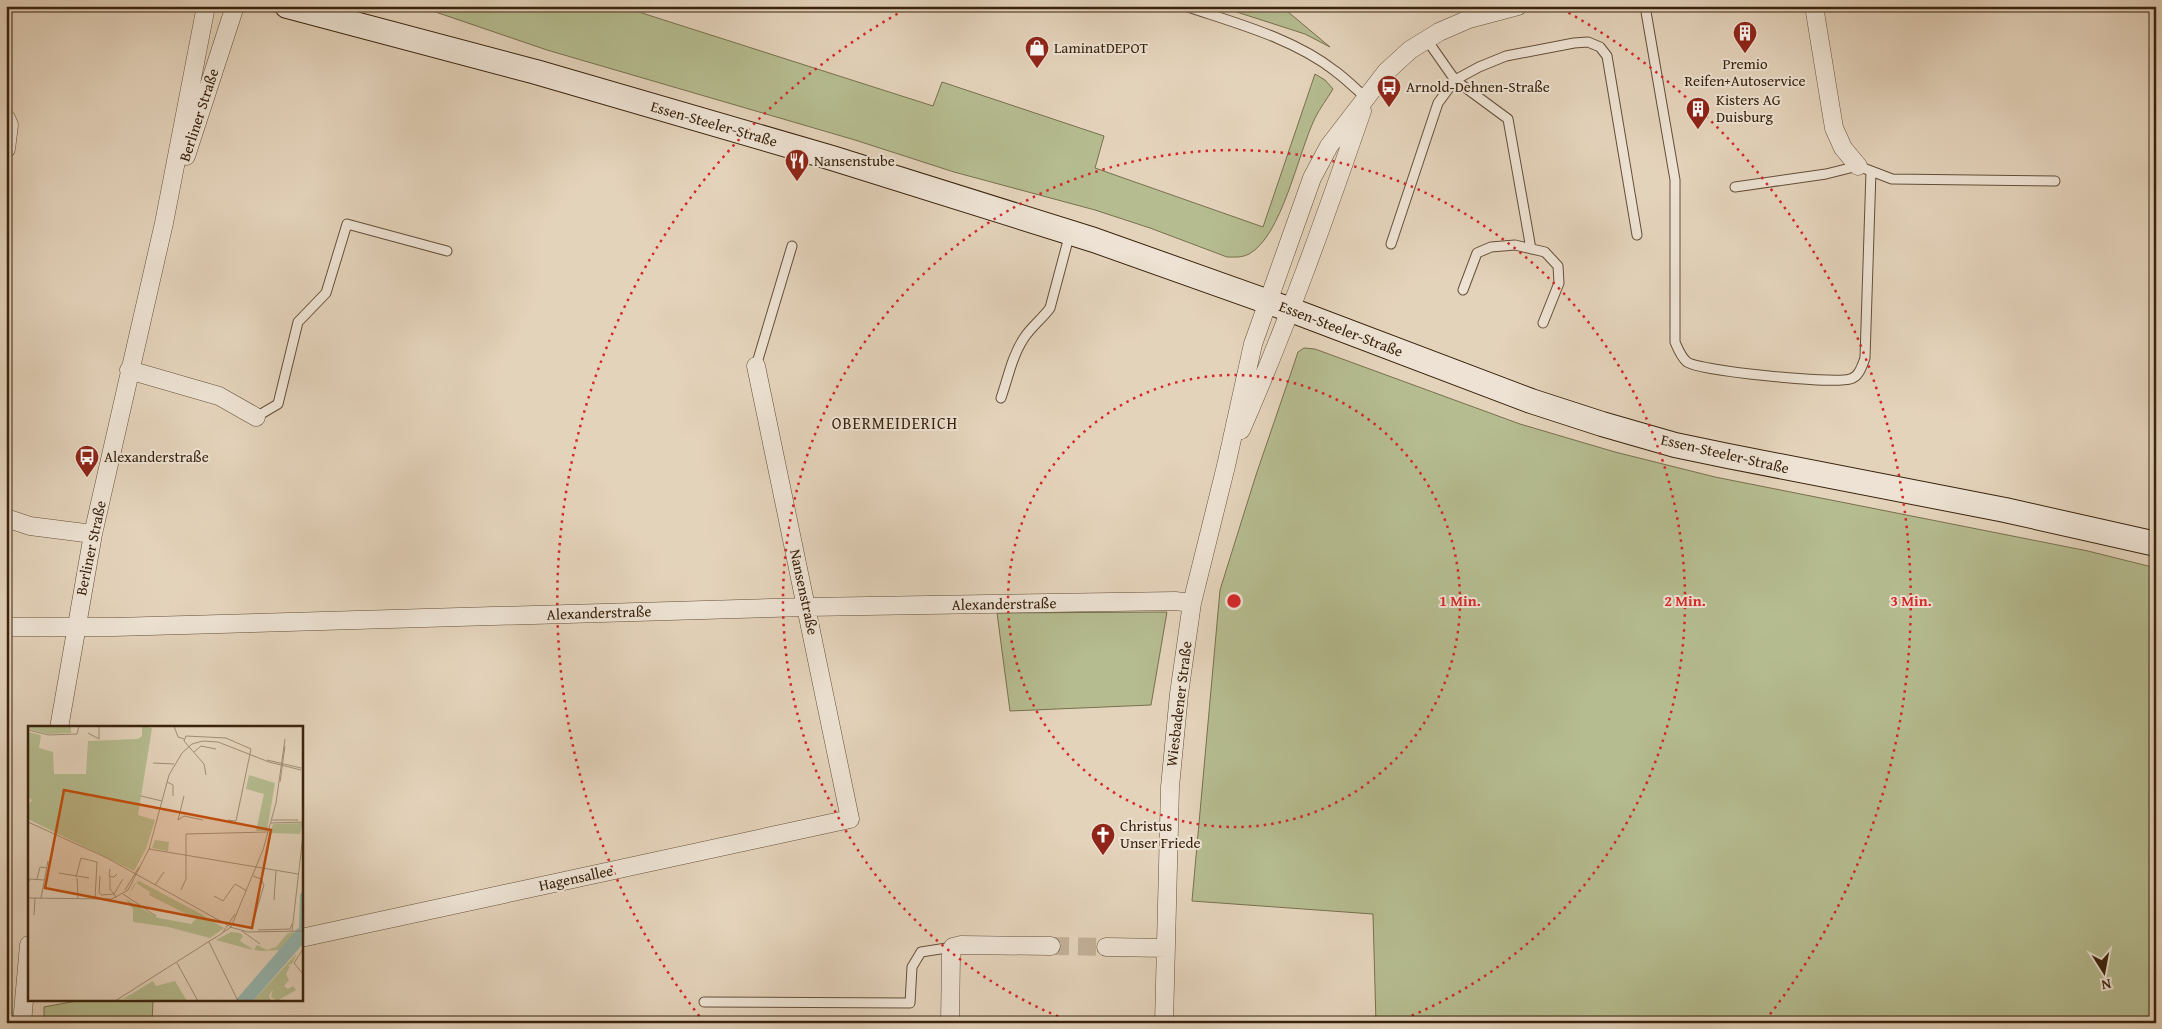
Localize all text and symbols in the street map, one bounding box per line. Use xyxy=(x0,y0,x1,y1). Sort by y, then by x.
building icon: Premio Reifen+Autoservice xyxy=(1732,20,1758,54)
shop icon: LaminatDEPOT xyxy=(1024,35,1050,69)
place label: LaminatDEPOT xyxy=(1054,37,1149,58)
place label: Premio Reifen+Autoservice xyxy=(1684,53,1806,91)
street label: Berliner Straße xyxy=(174,66,223,164)
bus stop icon: Arnold-Dehnen-Straße xyxy=(1376,74,1402,108)
place label: Arnold-Dehnen-Straße xyxy=(1406,76,1550,97)
place label: Kisters AG Duisburg xyxy=(1716,89,1781,127)
street label: Essen-Steeler-Straße xyxy=(648,95,780,152)
building icon: Kisters AG Duisburg xyxy=(1685,96,1711,130)
restaurant icon: Nansenstube xyxy=(784,148,810,182)
place label: Nansenstube xyxy=(814,150,895,171)
street label: Essen-Steeler-Straße xyxy=(1276,295,1406,362)
district label: OBERMEIDERICH xyxy=(832,411,958,435)
street label: Essen-Steeler-Straße xyxy=(1659,429,1791,478)
bus stop icon: Alexanderstraße xyxy=(74,444,100,478)
place label: Alexanderstraße xyxy=(104,446,209,467)
street label: Berliner Straße xyxy=(70,498,111,597)
street label: Nansenstraße xyxy=(785,547,824,637)
text: 1 Min. xyxy=(1439,590,1481,611)
text: 2 Min. xyxy=(1664,590,1706,611)
text: 3 Min. xyxy=(1890,590,1932,611)
street label: Alexanderstraße xyxy=(951,592,1057,615)
centre of rings xyxy=(1225,592,1243,610)
street label: Alexanderstraße xyxy=(546,600,652,625)
street label: Wiesbadener Straße xyxy=(1160,640,1197,768)
inset map xyxy=(28,726,302,1002)
place label: Christus Unser Friede xyxy=(1120,815,1201,853)
church icon: Christus Unser Friede xyxy=(1090,822,1116,856)
street label: Hagensallee xyxy=(537,859,615,896)
north arrow xyxy=(2080,946,2130,996)
text: N xyxy=(2099,974,2113,996)

